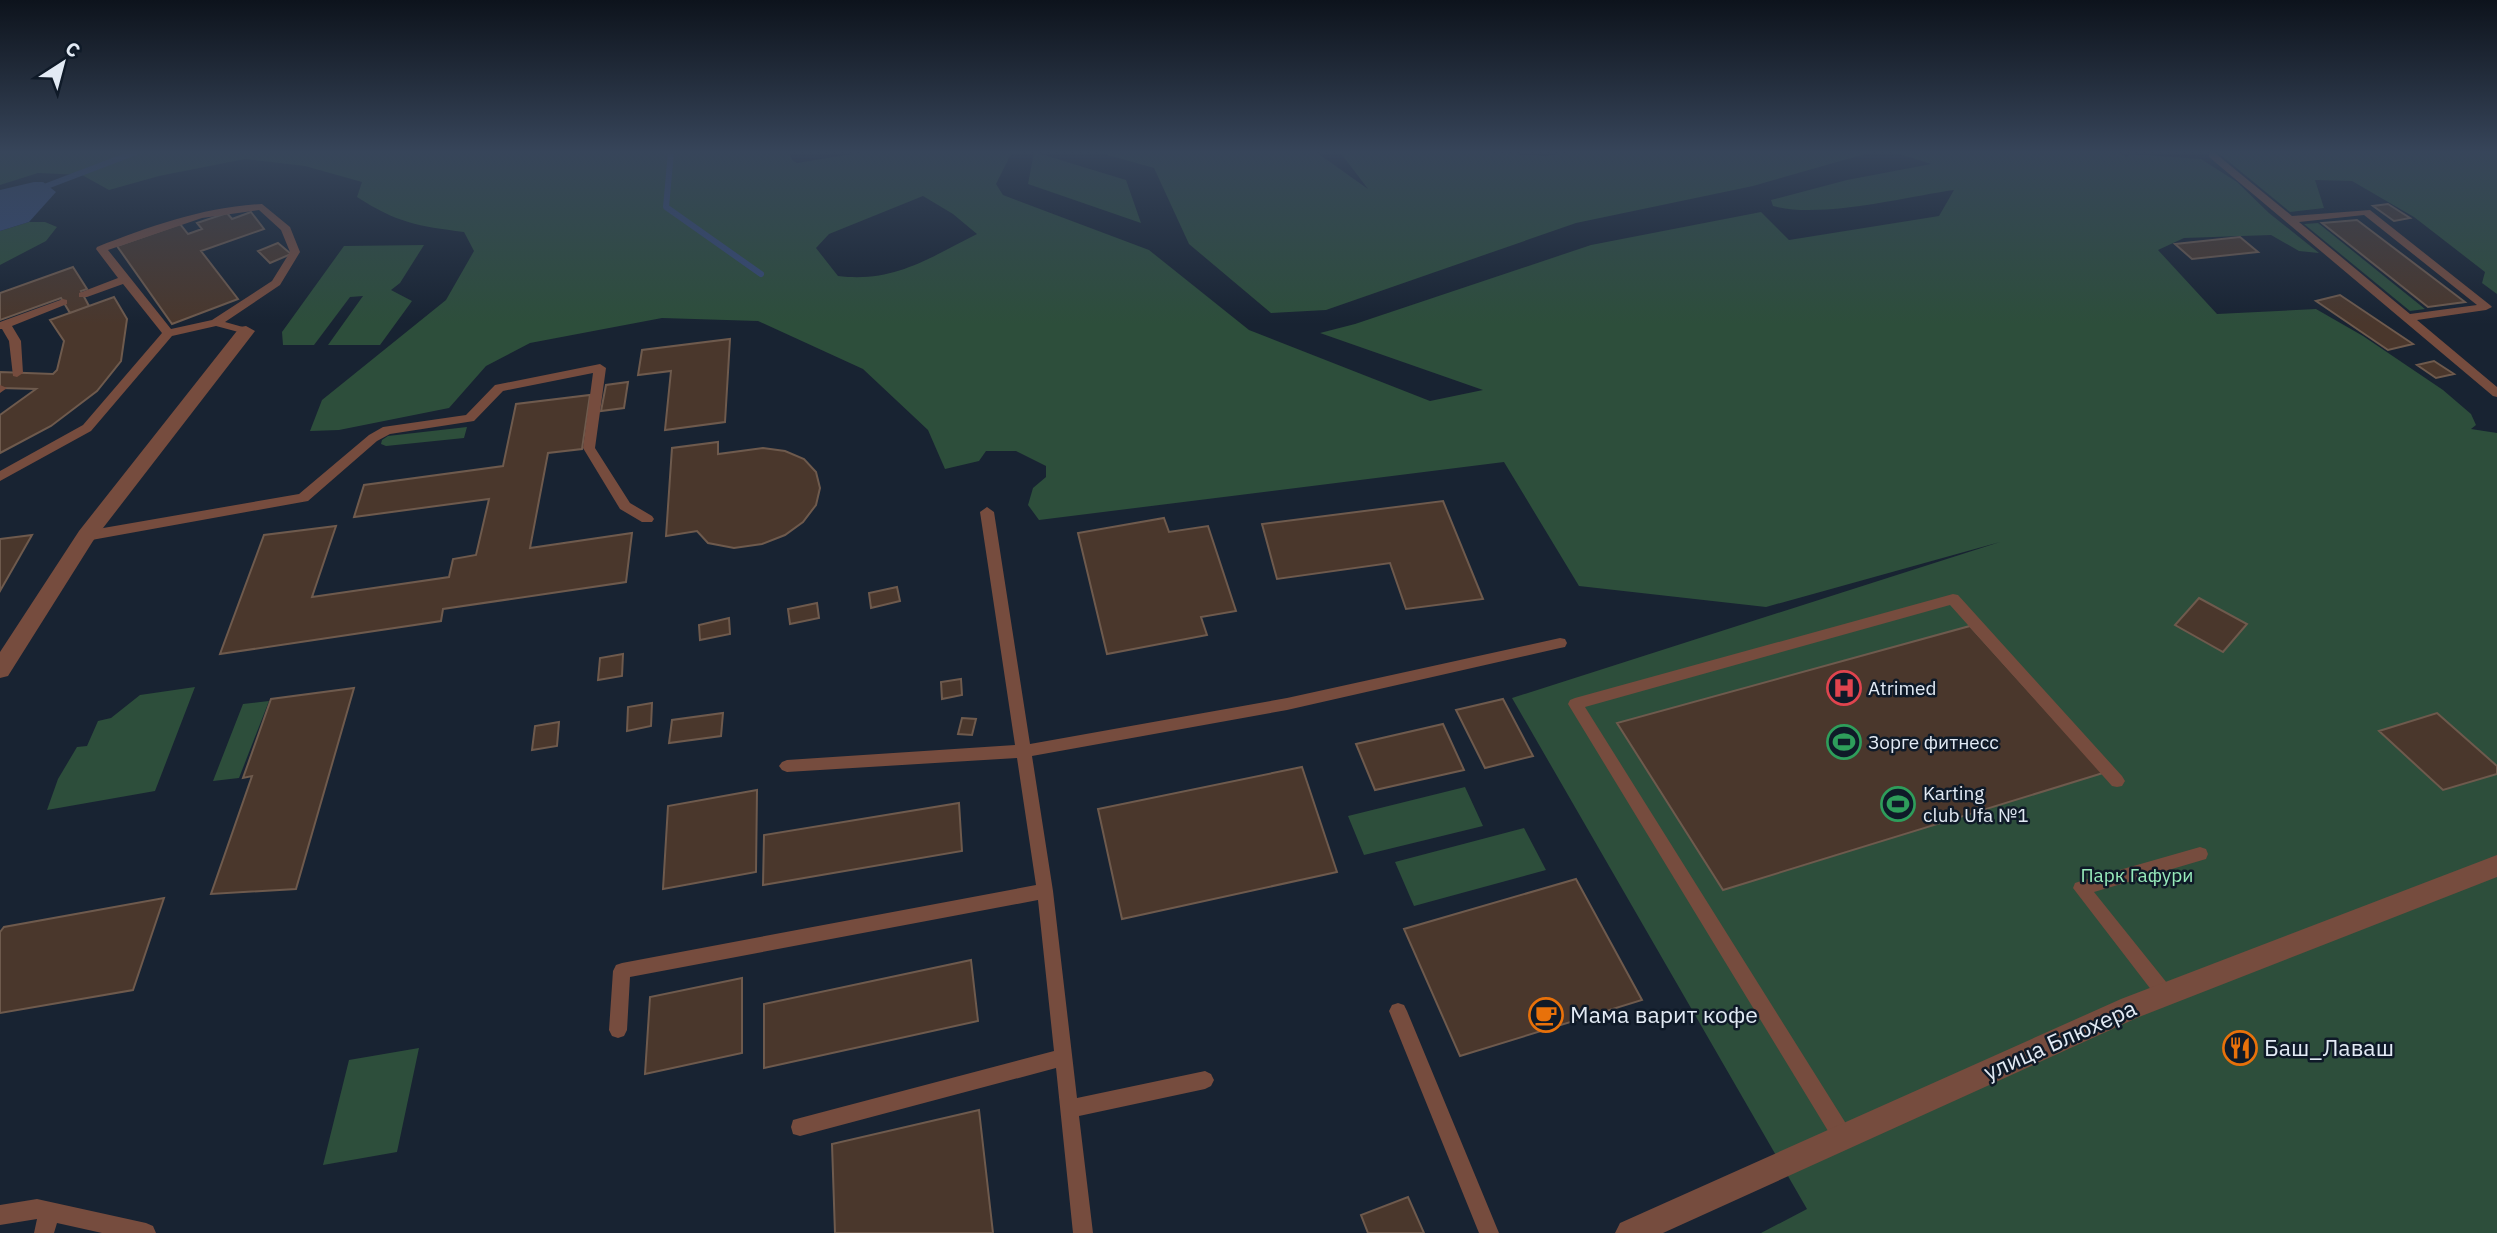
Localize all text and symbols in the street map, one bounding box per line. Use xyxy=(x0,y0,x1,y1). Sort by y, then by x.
north arrow xyxy=(28,28,98,98)
text: С xyxy=(61,36,85,63)
hospital icon: Atrimed xyxy=(1825,669,1863,707)
place label: Atrimed xyxy=(1868,676,1937,700)
sports icon: Зорге фитнесс xyxy=(1825,723,1863,761)
place label: Зорге фитнесс xyxy=(1868,730,1999,754)
place label: Karting club Ufa №1 xyxy=(1923,781,2029,827)
sports icon: Karting club Ufa №1 xyxy=(1879,785,1917,823)
park label: Парк Гафури xyxy=(2080,863,2194,887)
street label: улица Блюхера xyxy=(1979,992,2141,1086)
cafe icon: Мама варит кофе xyxy=(1527,996,1565,1034)
place label: Мама варит кофе xyxy=(1570,999,1758,1029)
restaurant icon: Баш_Лаваш xyxy=(2221,1029,2259,1067)
place label: Баш_Лаваш xyxy=(2264,1032,2394,1062)

